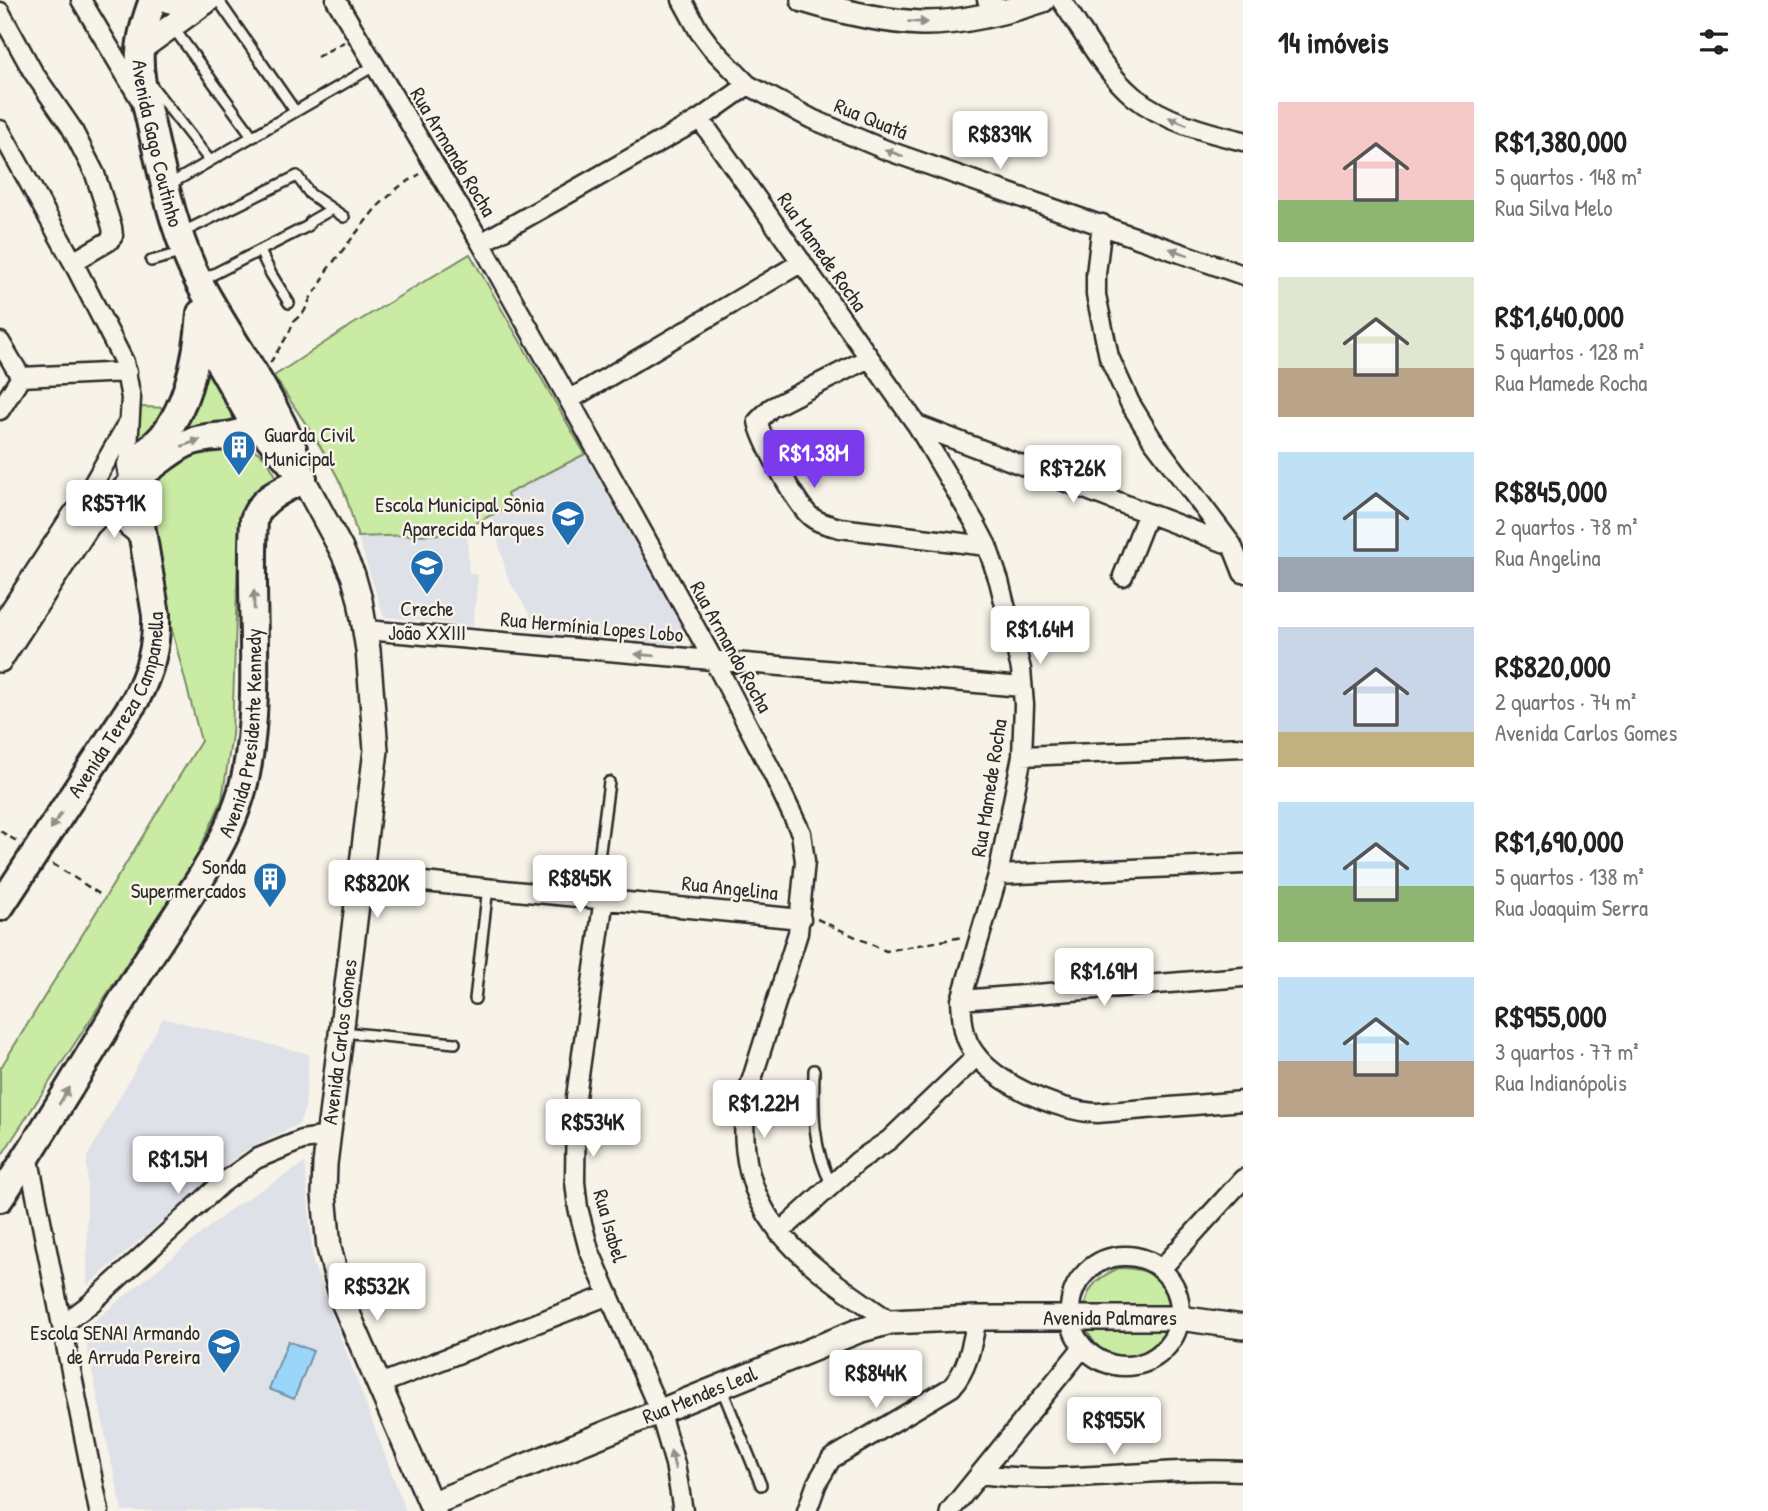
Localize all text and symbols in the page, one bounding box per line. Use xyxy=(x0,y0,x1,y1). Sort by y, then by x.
one-way arrow xyxy=(907,16,929,27)
text: 14 imóveis xyxy=(1278,22,1388,62)
icon: filters xyxy=(1695,23,1733,61)
street label: Avenida Gago Coutinho xyxy=(126,59,191,230)
street label: Rua Armando Rocha xyxy=(403,82,503,222)
street label: Rua Quatá xyxy=(830,91,912,146)
pin: R$839K xyxy=(943,111,1057,171)
one-way arrow xyxy=(1167,115,1188,126)
text: R$839K xyxy=(969,118,1031,149)
text: R$1,380,000 xyxy=(1495,121,1627,161)
icon: home xyxy=(1334,130,1418,214)
one-way arrow xyxy=(884,147,905,158)
text: 5 quartos · 148 m² xyxy=(1495,161,1642,192)
street label: Rua Mamede Rocha xyxy=(771,186,874,317)
text: Rua Silva Melo xyxy=(1495,192,1613,223)
one-way arrow xyxy=(1168,246,1189,257)
text: R$1,640,000 xyxy=(1495,296,1624,336)
icon: home xyxy=(1334,305,1418,389)
text: 5 quartos · 128 m² xyxy=(1495,336,1644,367)
text: Rua Mamede Rocha xyxy=(1495,367,1647,398)
place label: Guarda Civil Municipal xyxy=(264,420,355,473)
building icon: Guarda Civil Municipal xyxy=(220,428,258,477)
pin: R$1.38M xyxy=(749,430,879,490)
one-way arrow xyxy=(181,437,202,448)
text: R$1.38M xyxy=(779,437,849,468)
pin: R$726K xyxy=(1016,446,1130,505)
text: R$726K xyxy=(1040,452,1106,483)
text: R$845,000 xyxy=(1495,471,1607,511)
pin: R$571K xyxy=(57,480,171,540)
icon: home xyxy=(1334,480,1418,564)
text: R$571K xyxy=(82,487,146,518)
place label: Escola Municipal Sônia Aparecida Marques xyxy=(375,490,544,543)
school or university icon: Escola Municipal Sônia Aparecida Marques xyxy=(549,498,587,547)
text: 2 quartos · 78 m² xyxy=(1495,511,1638,542)
text: Rua Angelina xyxy=(1495,542,1601,573)
school or university icon: Creche João XXIII xyxy=(408,547,446,596)
street label: Rua Armando Rocha xyxy=(683,576,780,718)
one-way arrow xyxy=(248,589,260,611)
place label: Creche João XXIII xyxy=(388,594,466,647)
street label: Rua Hermínia Lopes Lobo xyxy=(499,604,685,649)
pin: R$1.64M xyxy=(975,606,1105,666)
street label: Avenida Tereza Campanella xyxy=(60,612,170,803)
text: R$1.64M xyxy=(1007,613,1073,644)
street label: Avenida Presidente Kennedy xyxy=(211,628,268,842)
text: R$820,000 xyxy=(1495,646,1611,686)
one-way arrow xyxy=(633,649,655,660)
icon: home xyxy=(1334,655,1418,739)
text: 2 quartos · 74 m² xyxy=(1495,686,1636,717)
street label: Rua Mamede Rocha xyxy=(963,717,1014,859)
text: Avenida Carlos Gomes xyxy=(1495,717,1677,748)
one-way arrow xyxy=(49,812,63,830)
text: R$1,690,000 xyxy=(1495,821,1624,861)
icon: home xyxy=(1334,830,1418,914)
place label: Sonda Supermercados xyxy=(131,852,246,905)
pin: R$845K xyxy=(523,856,637,915)
building icon: Sonda Supermercados xyxy=(251,860,289,909)
pin: R$820K xyxy=(320,860,434,920)
text: 5 quartos · 138 m² xyxy=(1495,861,1644,892)
text: R$845K xyxy=(549,862,611,893)
text: R$820K xyxy=(344,867,410,898)
street label: Rua Angelina xyxy=(681,868,780,907)
text: Rua Joaquim Serra xyxy=(1495,892,1648,923)
pin: R$1.69M xyxy=(1039,948,1169,1008)
text: R$1.69M xyxy=(1071,955,1137,986)
street label: Avenida Carlos Gomes xyxy=(315,958,364,1126)
text: R$955,000 xyxy=(1495,996,1607,1036)
icon: home xyxy=(1334,1005,1418,1089)
text: 3 quartos · 77 m² xyxy=(1495,1036,1639,1067)
text: Rua Indianópolis xyxy=(1495,1067,1627,1098)
pin: R$1.22M xyxy=(699,1080,829,1140)
one-way arrow xyxy=(58,1087,70,1106)
text: R$1.22M xyxy=(729,1087,799,1118)
pin: R$534K xyxy=(536,1100,650,1159)
text: R$534K xyxy=(562,1106,624,1137)
pin: R$1.5M xyxy=(121,1136,235,1196)
text: R$1.5M xyxy=(149,1143,207,1174)
street label: Rua Isabel xyxy=(586,1186,635,1266)
pin: R$532K xyxy=(320,1264,434,1323)
text: R$532K xyxy=(345,1270,409,1301)
street label: Avenida Palmares xyxy=(1043,1303,1177,1332)
place label: Escola SENAI Armando de Arruda Pereira xyxy=(30,1318,200,1371)
school or university icon: Escola SENAI Armando de Arruda Pereira xyxy=(205,1326,243,1375)
pin: R$844K xyxy=(819,1350,933,1410)
text: R$844K xyxy=(845,1357,907,1388)
street label: Rua Mendes Leal xyxy=(638,1358,761,1431)
pin: R$955K xyxy=(1057,1398,1171,1457)
text: R$955K xyxy=(1083,1404,1145,1435)
one-way arrow xyxy=(667,1449,678,1471)

